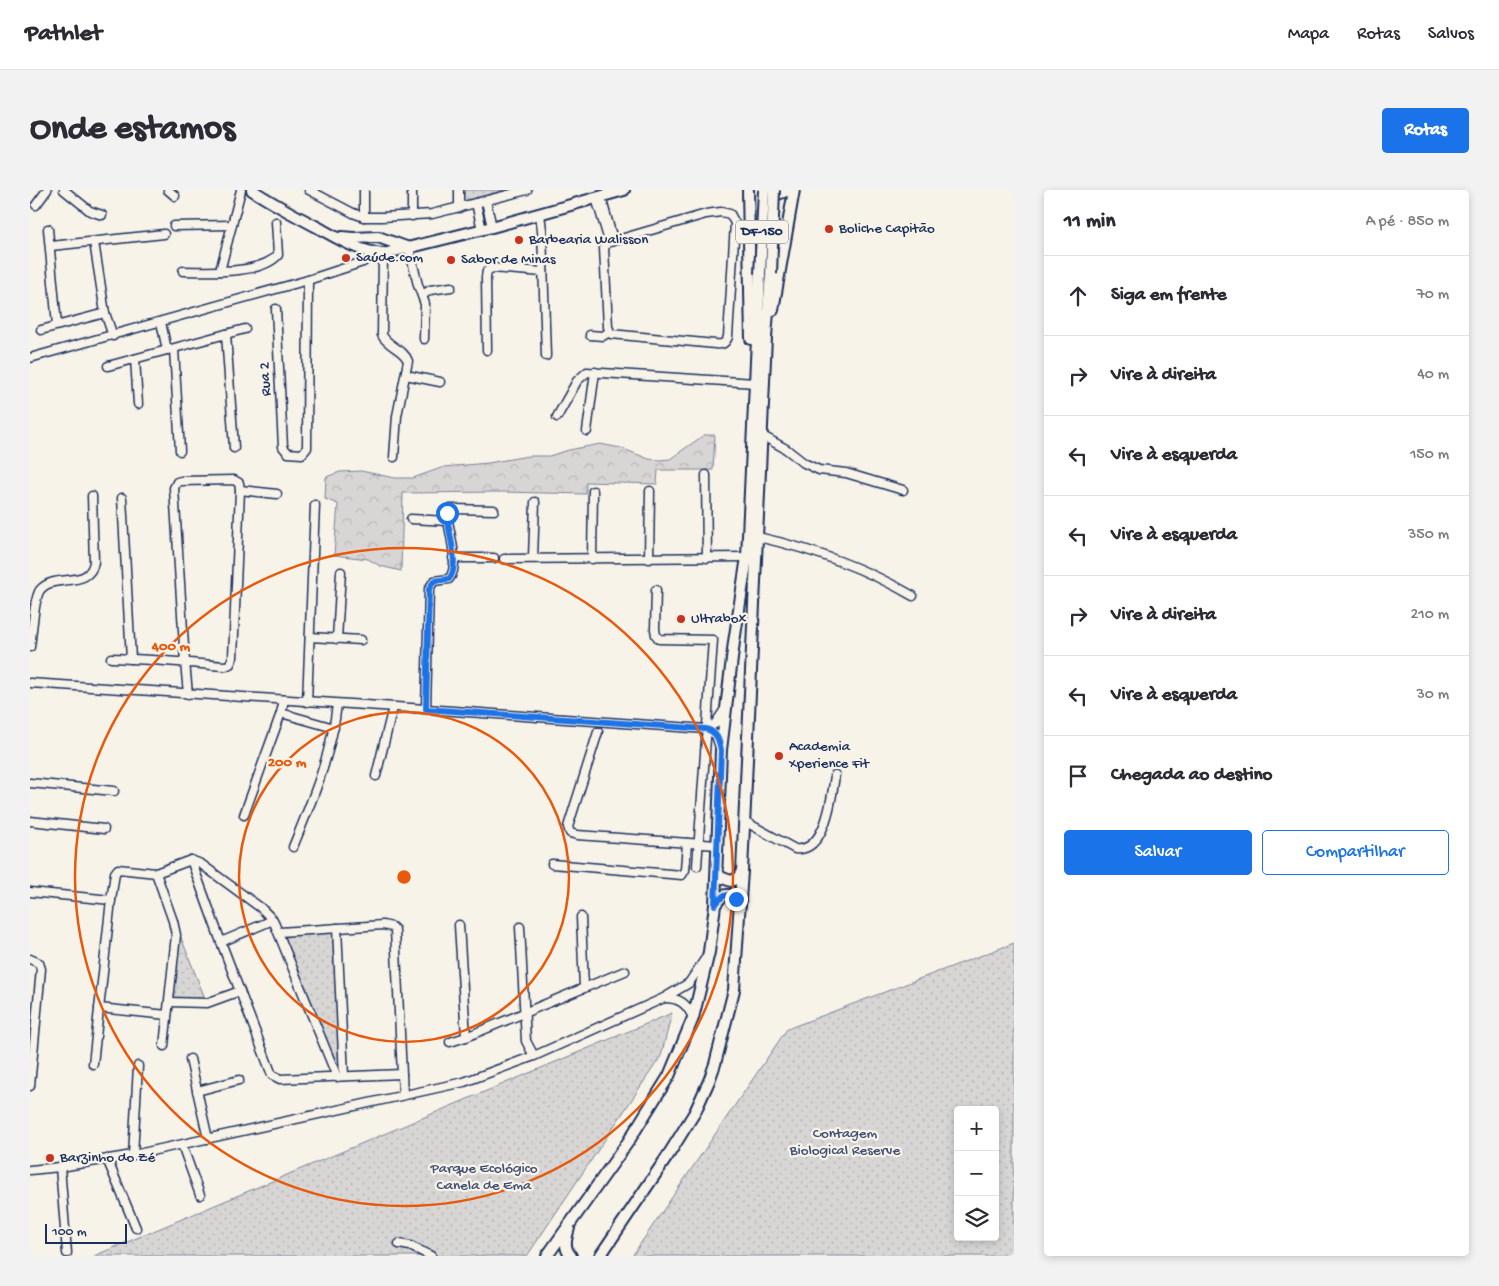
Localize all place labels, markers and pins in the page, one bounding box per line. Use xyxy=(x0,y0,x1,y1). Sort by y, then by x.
place label: Boliche Capitão xyxy=(838,220,935,238)
marker: Boliche Capitão xyxy=(823,223,835,235)
place label: Barbearia Walisson xyxy=(528,231,648,249)
marker: Barbearia Walisson xyxy=(513,234,525,246)
place label: Saúde.com xyxy=(356,249,423,267)
place label: Sabor de Minas xyxy=(461,251,556,269)
marker: Saúde.com xyxy=(340,252,352,264)
marker: Sabor de Minas xyxy=(445,254,457,266)
place label: Ultrabox xyxy=(691,610,746,628)
marker: Ultrabox xyxy=(675,613,687,625)
place label: Academia Xperience Fit xyxy=(788,738,871,773)
marker: Academia Xperience Fit xyxy=(773,750,785,762)
centre of rings xyxy=(395,868,413,886)
place label: Barzinho do Zé xyxy=(59,1149,156,1167)
marker: Barzinho do Zé xyxy=(44,1152,56,1164)

